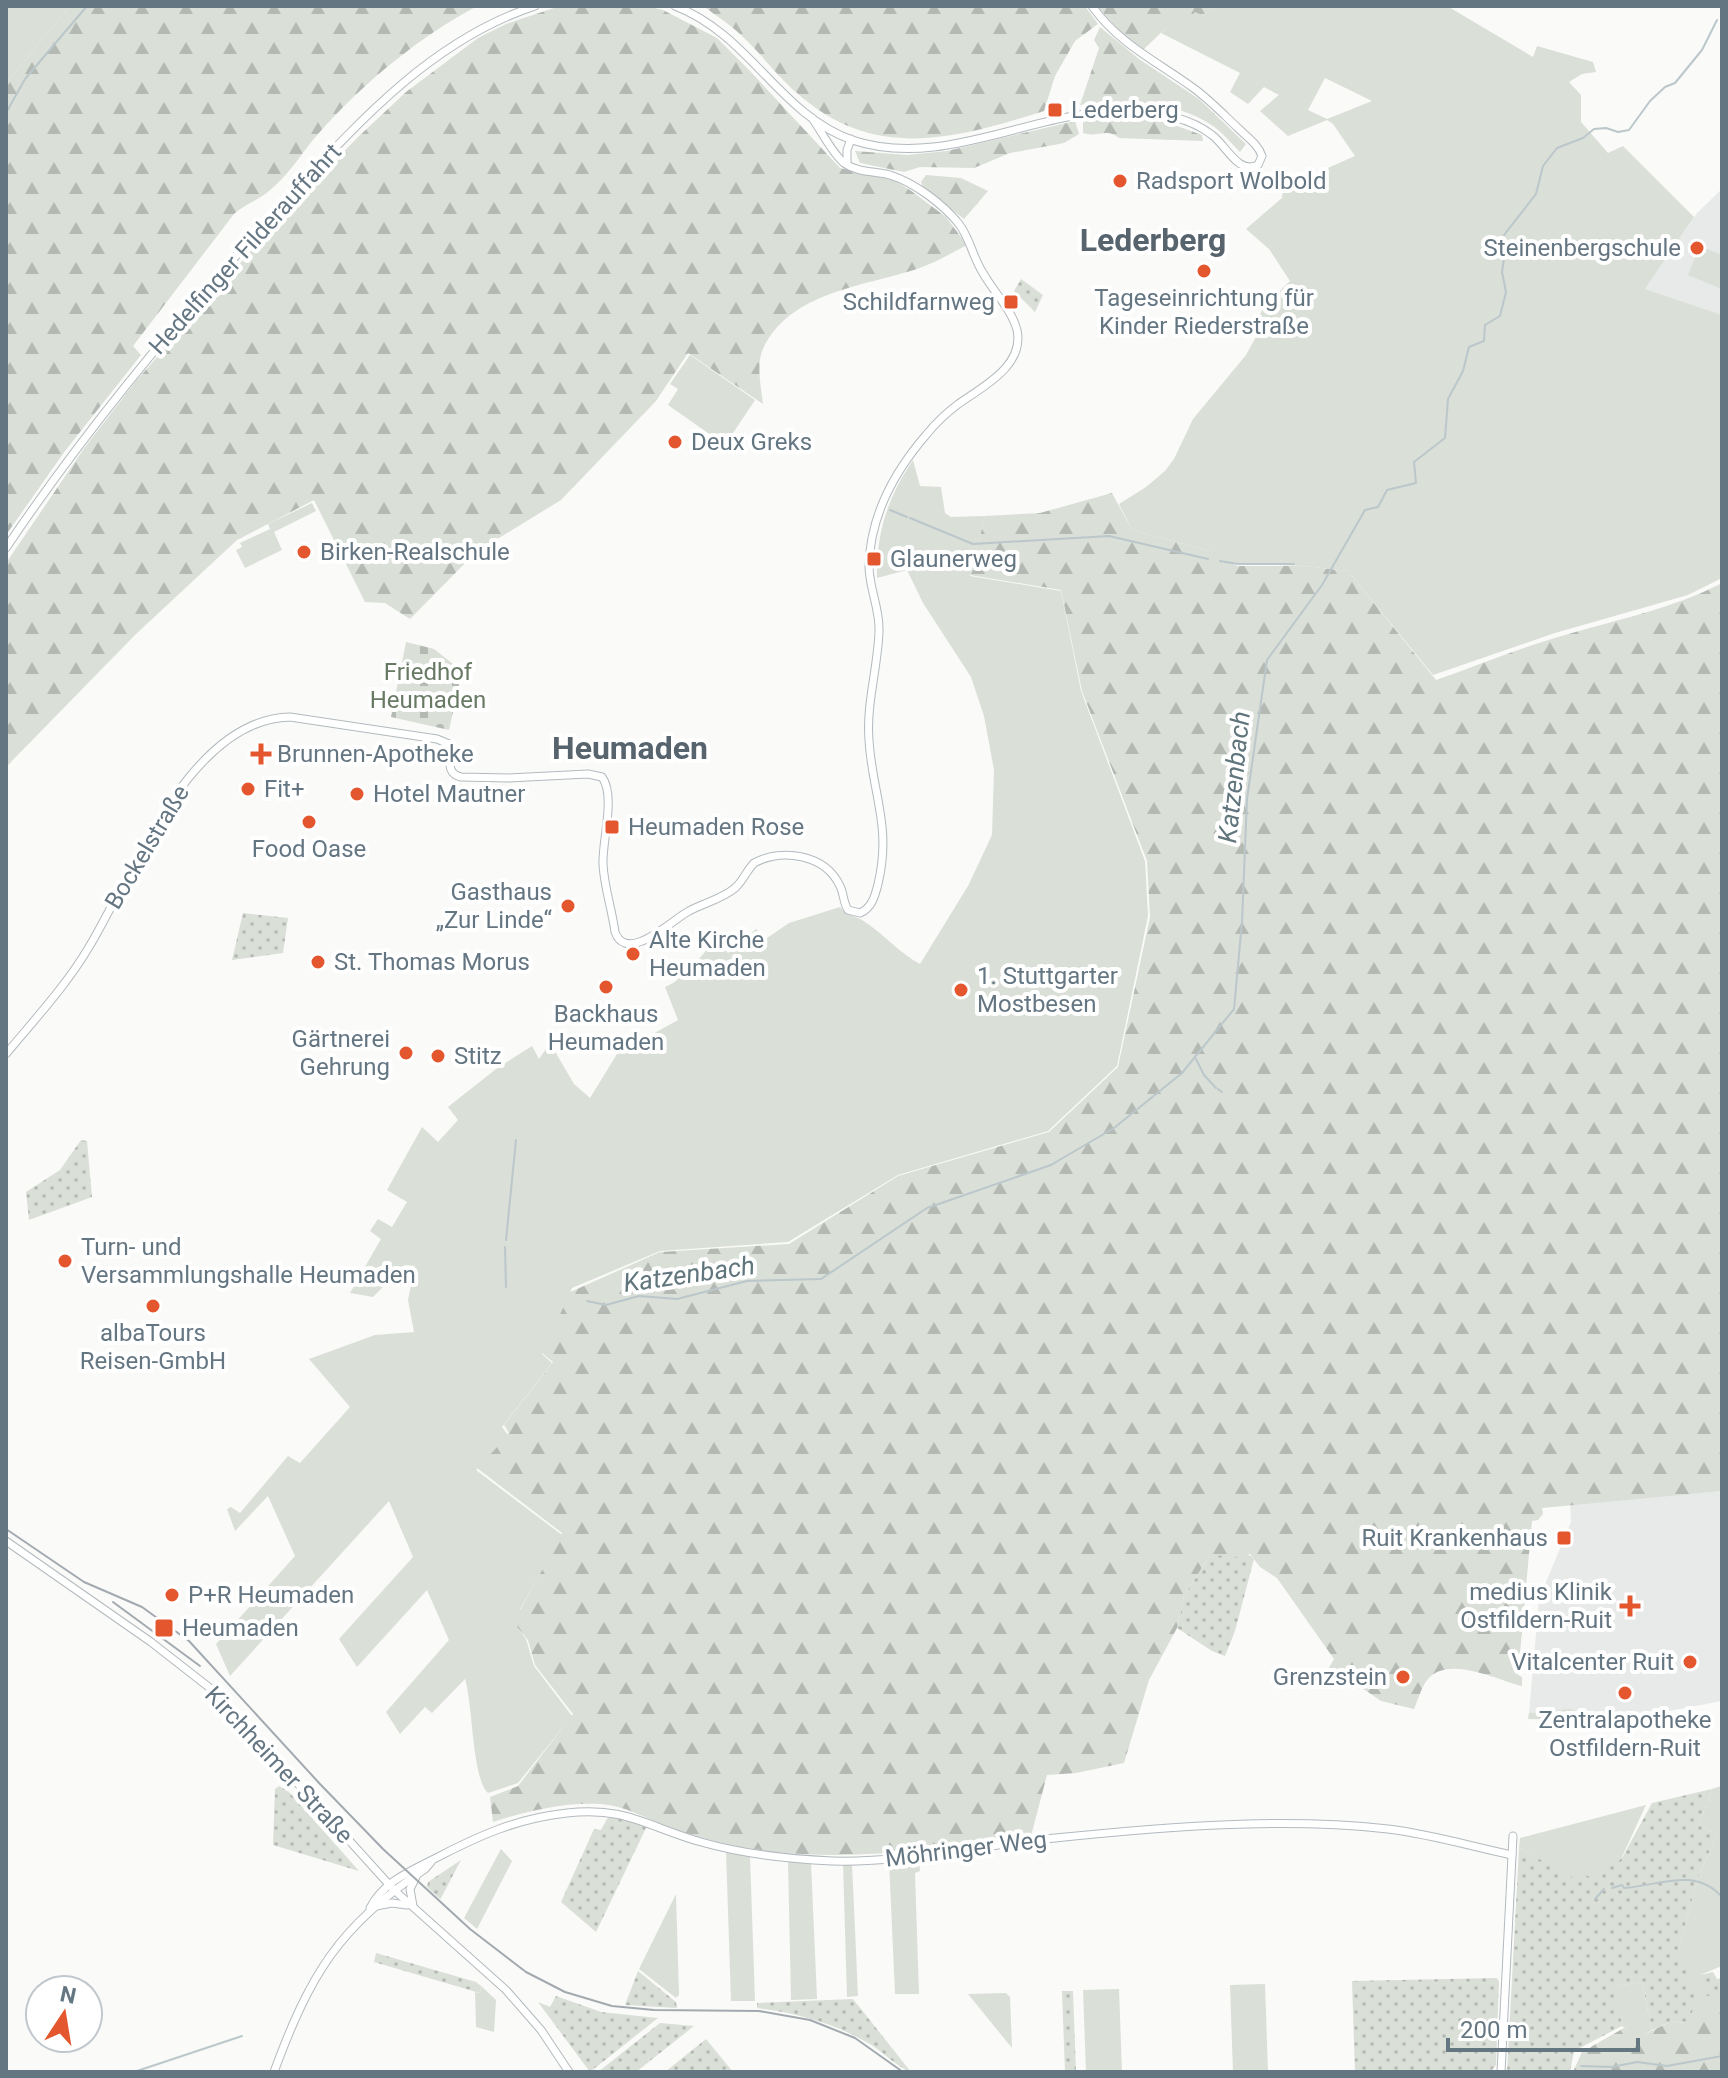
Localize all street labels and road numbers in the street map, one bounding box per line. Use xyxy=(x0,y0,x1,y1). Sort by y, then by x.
street label: Hedelfinger Filderauffahrt xyxy=(143,138,347,360)
street label: Bockelstraße xyxy=(99,780,195,914)
street label: Kirchheimer Straße xyxy=(199,1681,359,1849)
street label: Möhringer Weg xyxy=(884,1825,1048,1873)

